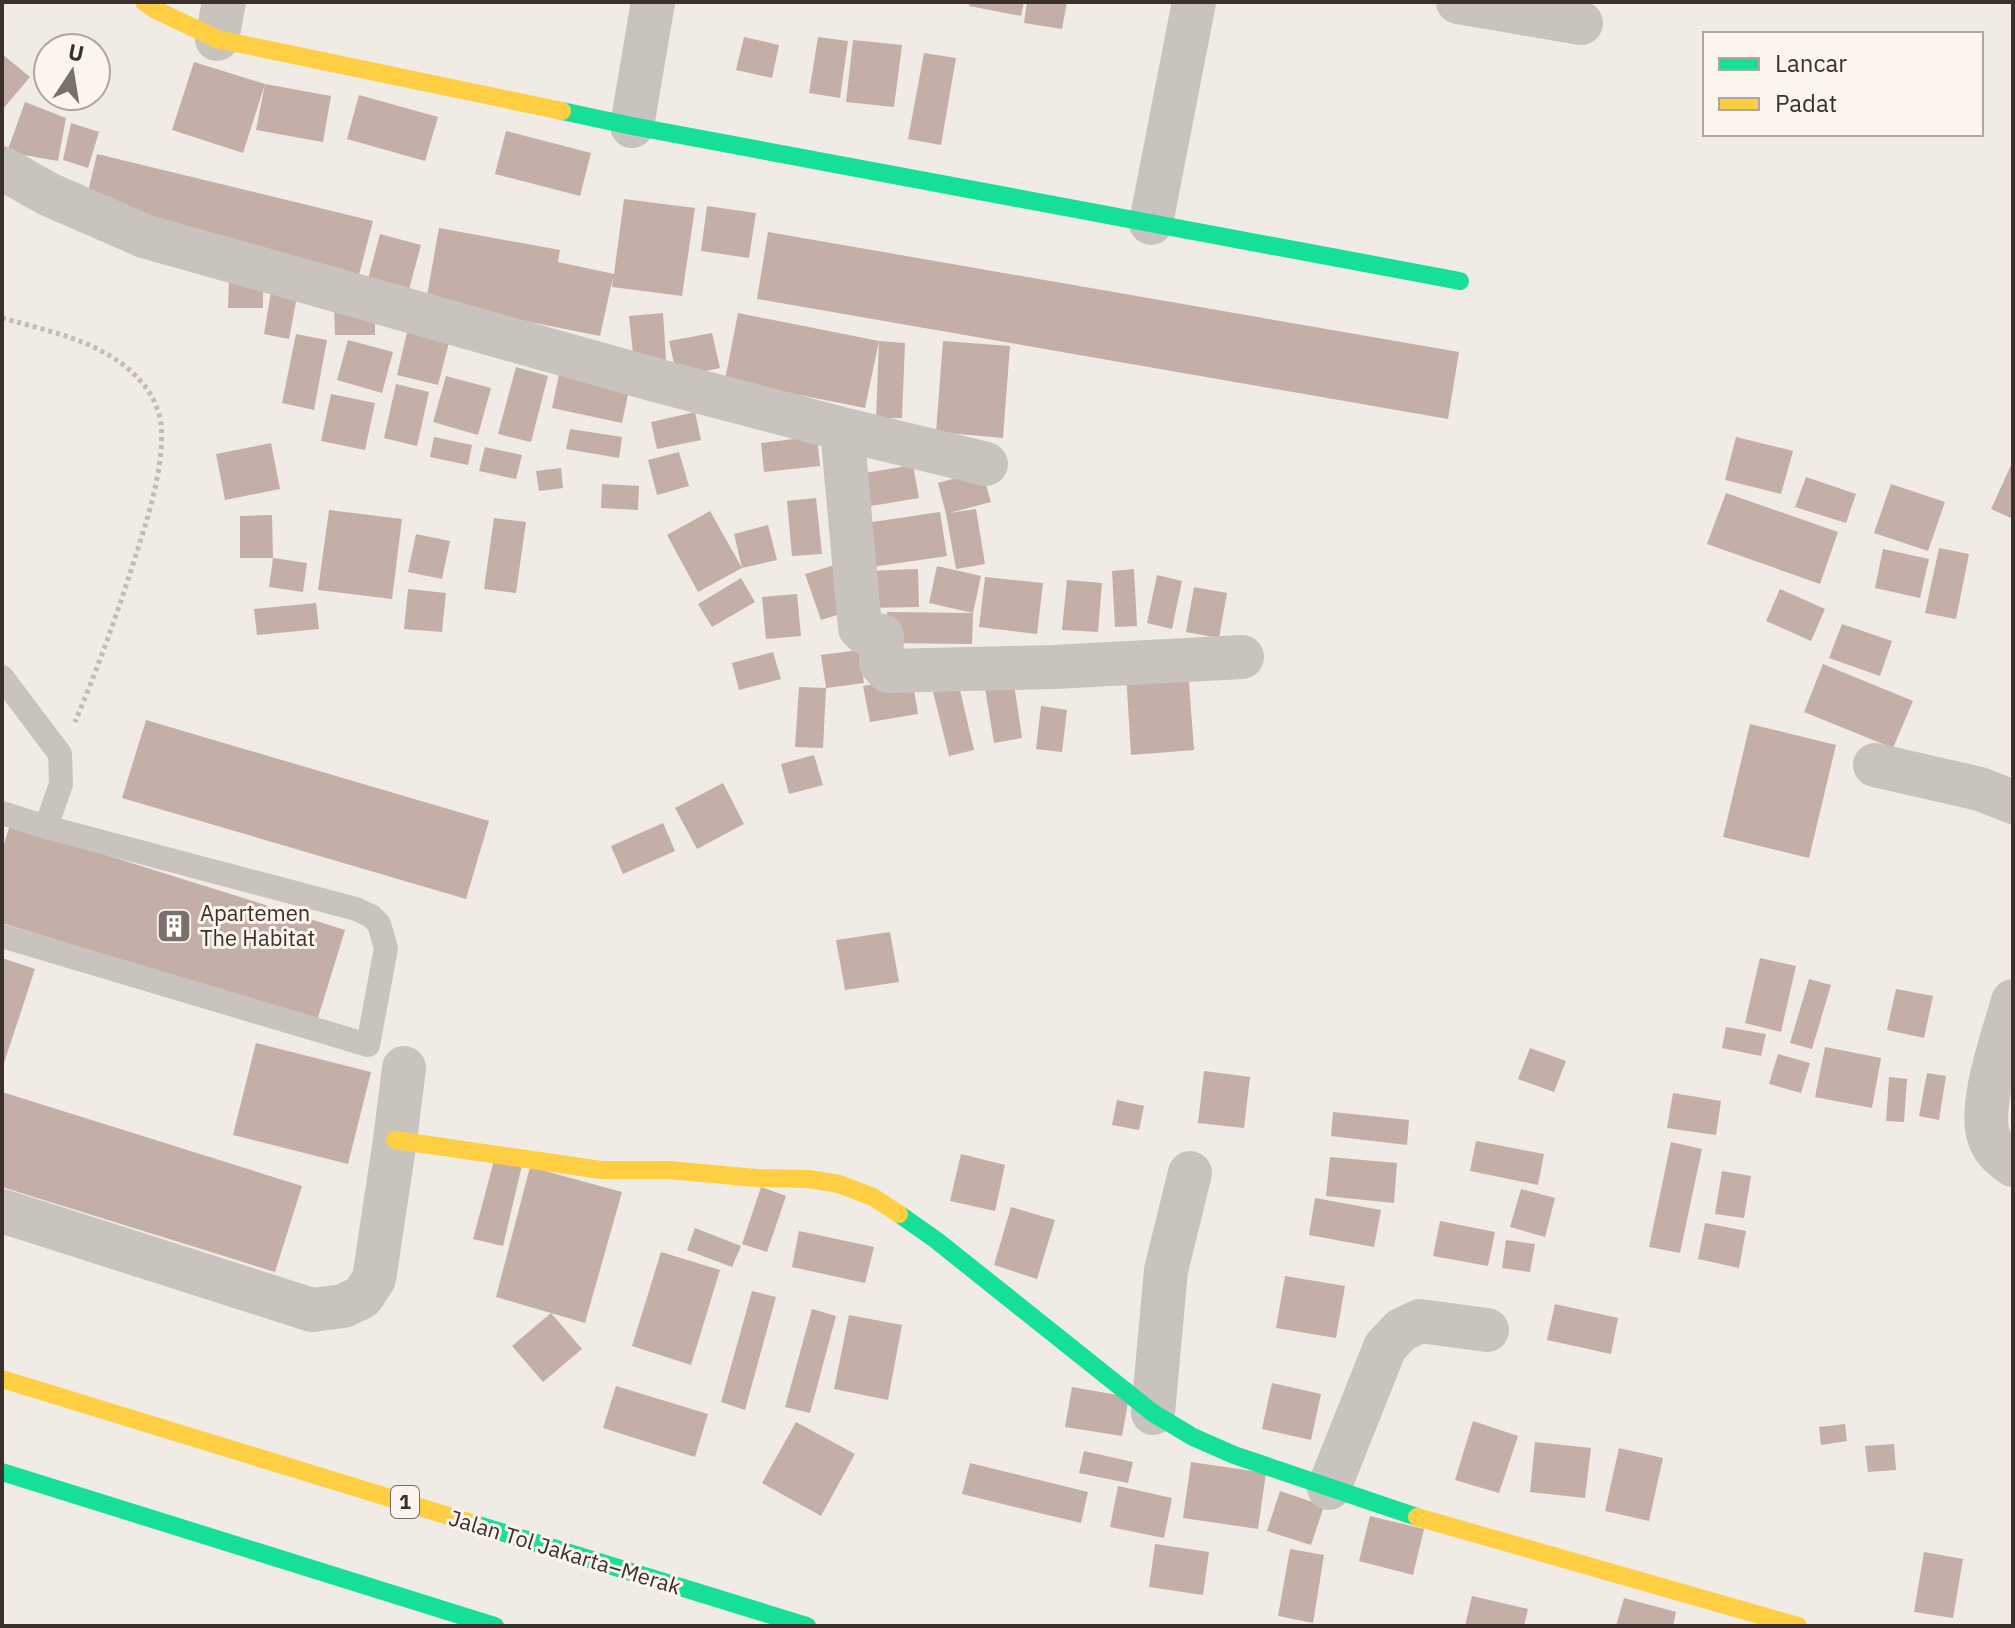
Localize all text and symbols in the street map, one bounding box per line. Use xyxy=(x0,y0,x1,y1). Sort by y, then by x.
north arrow xyxy=(32,32,112,112)
legend xyxy=(1703,32,1983,136)
text: U xyxy=(66,36,87,68)
text: Lancar xyxy=(1775,47,1847,79)
text: Padat xyxy=(1775,87,1837,119)
place label: Apartemen The Habitat xyxy=(200,898,315,952)
building icon: Apartemen The Habitat xyxy=(155,907,193,945)
road number: 1 xyxy=(391,1486,419,1518)
street label: Jalan Tol Jakarta–Merak xyxy=(446,1502,685,1601)

